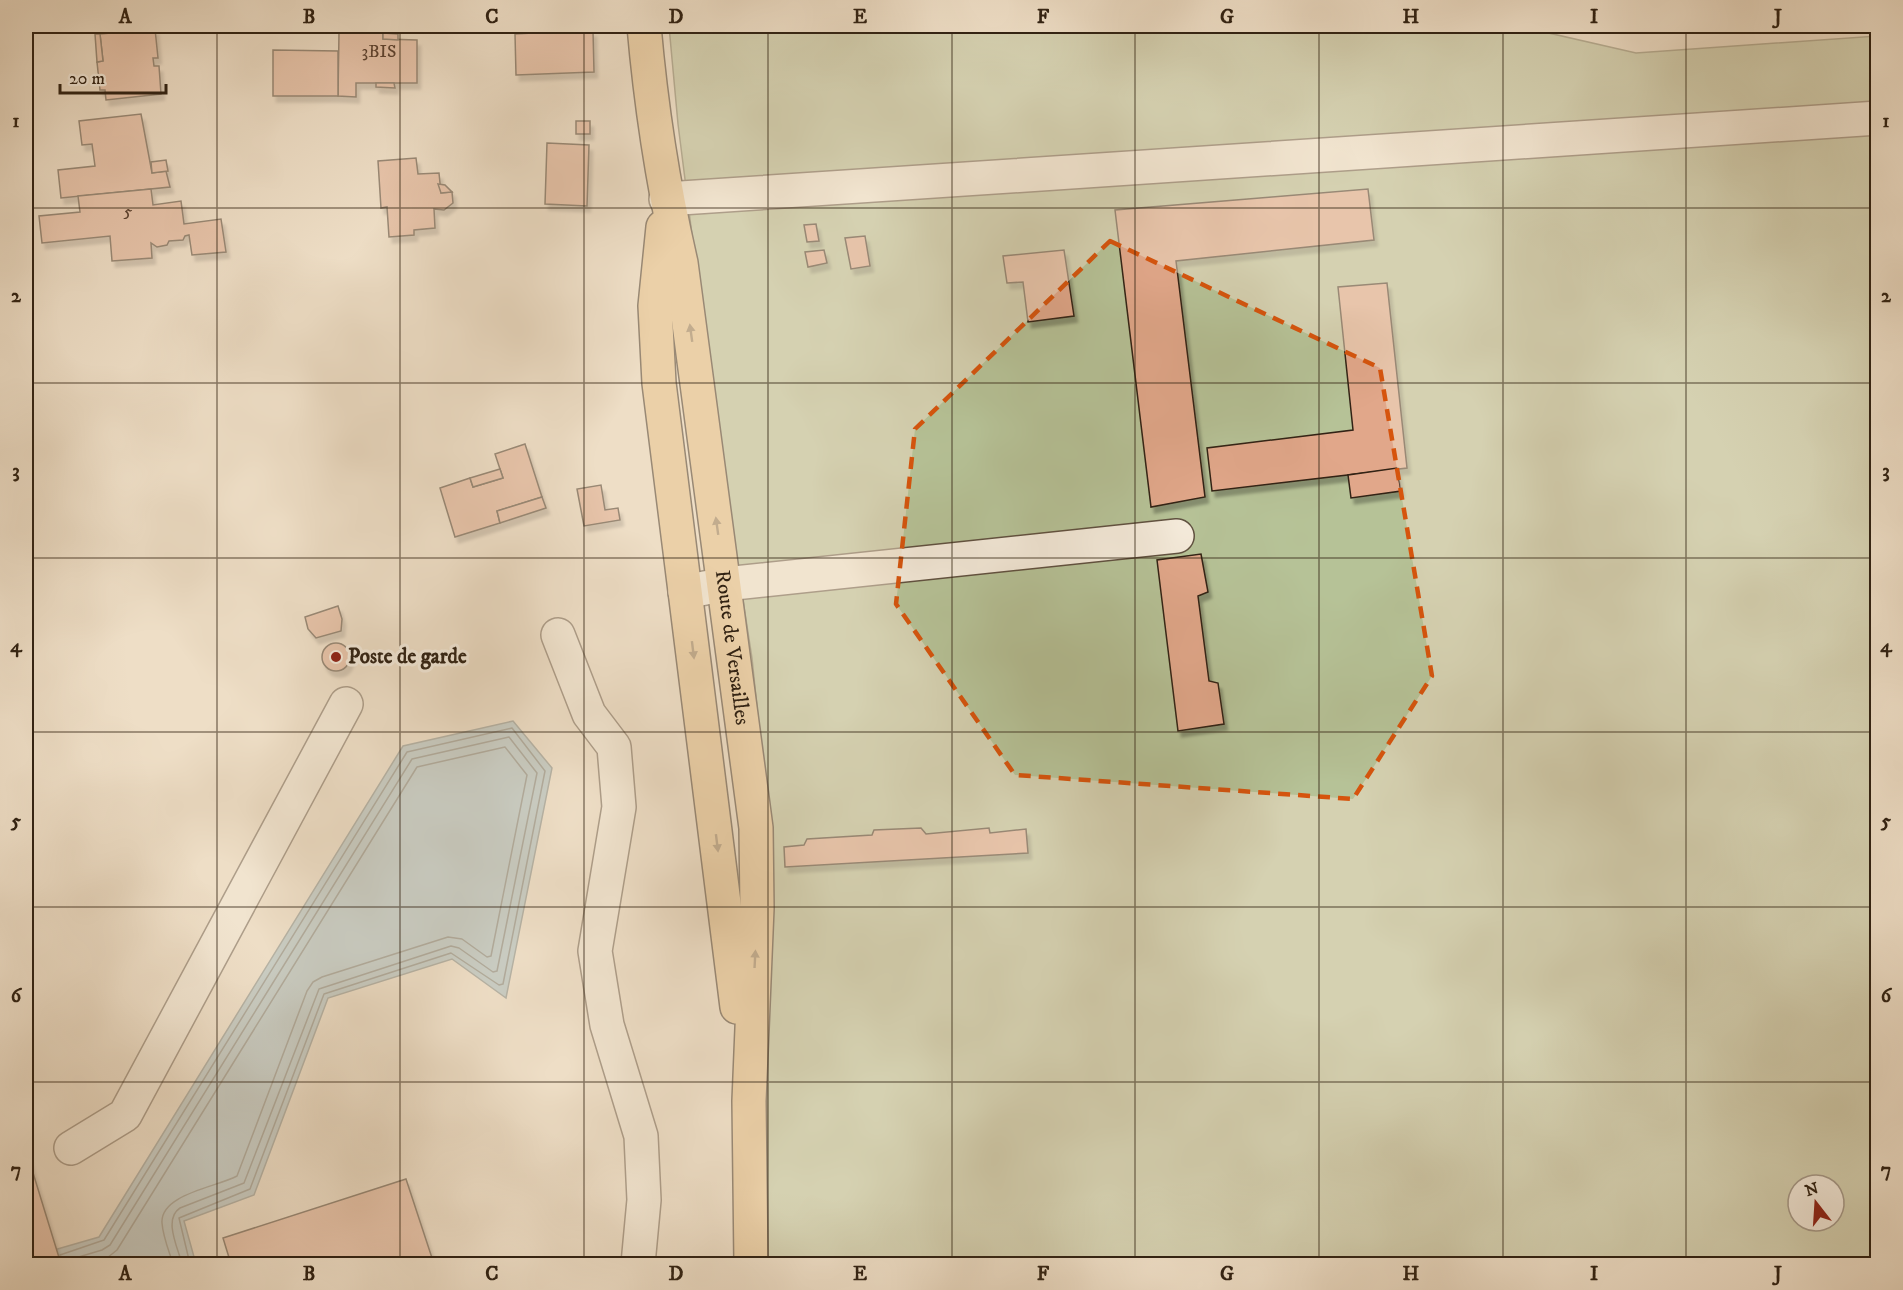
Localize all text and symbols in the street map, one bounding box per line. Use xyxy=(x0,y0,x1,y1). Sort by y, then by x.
text: A xyxy=(118,5,133,30)
text: B xyxy=(303,5,315,30)
text: C xyxy=(485,5,499,30)
text: D xyxy=(669,5,684,30)
text: E xyxy=(853,5,867,30)
text: F xyxy=(1037,5,1050,30)
text: G xyxy=(1220,5,1234,30)
text: H xyxy=(1403,5,1420,30)
text: I xyxy=(1590,5,1598,30)
text: J xyxy=(1772,5,1782,30)
house number: 3BIS xyxy=(362,41,396,63)
scale bar xyxy=(60,57,166,95)
text: 20 m xyxy=(69,68,105,90)
text: 1 xyxy=(12,109,20,134)
text: 1 xyxy=(1882,109,1890,134)
house number: 5 xyxy=(124,201,133,223)
text: 2 xyxy=(11,284,22,309)
text: 2 xyxy=(1881,284,1892,309)
one-way arrow xyxy=(686,323,695,342)
text: 3 xyxy=(12,459,20,484)
text: 3 xyxy=(1882,459,1890,484)
one-way arrow xyxy=(713,516,722,535)
street label: Route de Versailles xyxy=(709,568,755,727)
text: 4 xyxy=(10,634,23,659)
text: 4 xyxy=(1880,634,1893,659)
one-way arrow xyxy=(688,640,697,659)
place label: Poste de garde xyxy=(348,644,467,670)
marker: Poste de garde xyxy=(329,650,343,664)
text: 5 xyxy=(10,809,21,834)
text: 5 xyxy=(1880,809,1891,834)
one-way arrow xyxy=(712,834,721,853)
one-way arrow xyxy=(750,950,759,969)
text: 6 xyxy=(11,984,23,1009)
text: 6 xyxy=(1881,984,1893,1009)
text: 7 xyxy=(11,1158,21,1183)
text: 7 xyxy=(1881,1158,1891,1183)
north arrow xyxy=(1786,1173,1846,1233)
text: N xyxy=(1803,1178,1821,1201)
text: A xyxy=(118,1262,133,1287)
text: B xyxy=(303,1262,315,1287)
text: C xyxy=(485,1262,499,1287)
text: D xyxy=(669,1262,684,1287)
text: E xyxy=(853,1262,867,1287)
text: F xyxy=(1037,1262,1050,1287)
text: G xyxy=(1220,1262,1234,1287)
text: H xyxy=(1403,1262,1420,1287)
text: I xyxy=(1590,1262,1598,1287)
text: J xyxy=(1772,1262,1782,1287)

